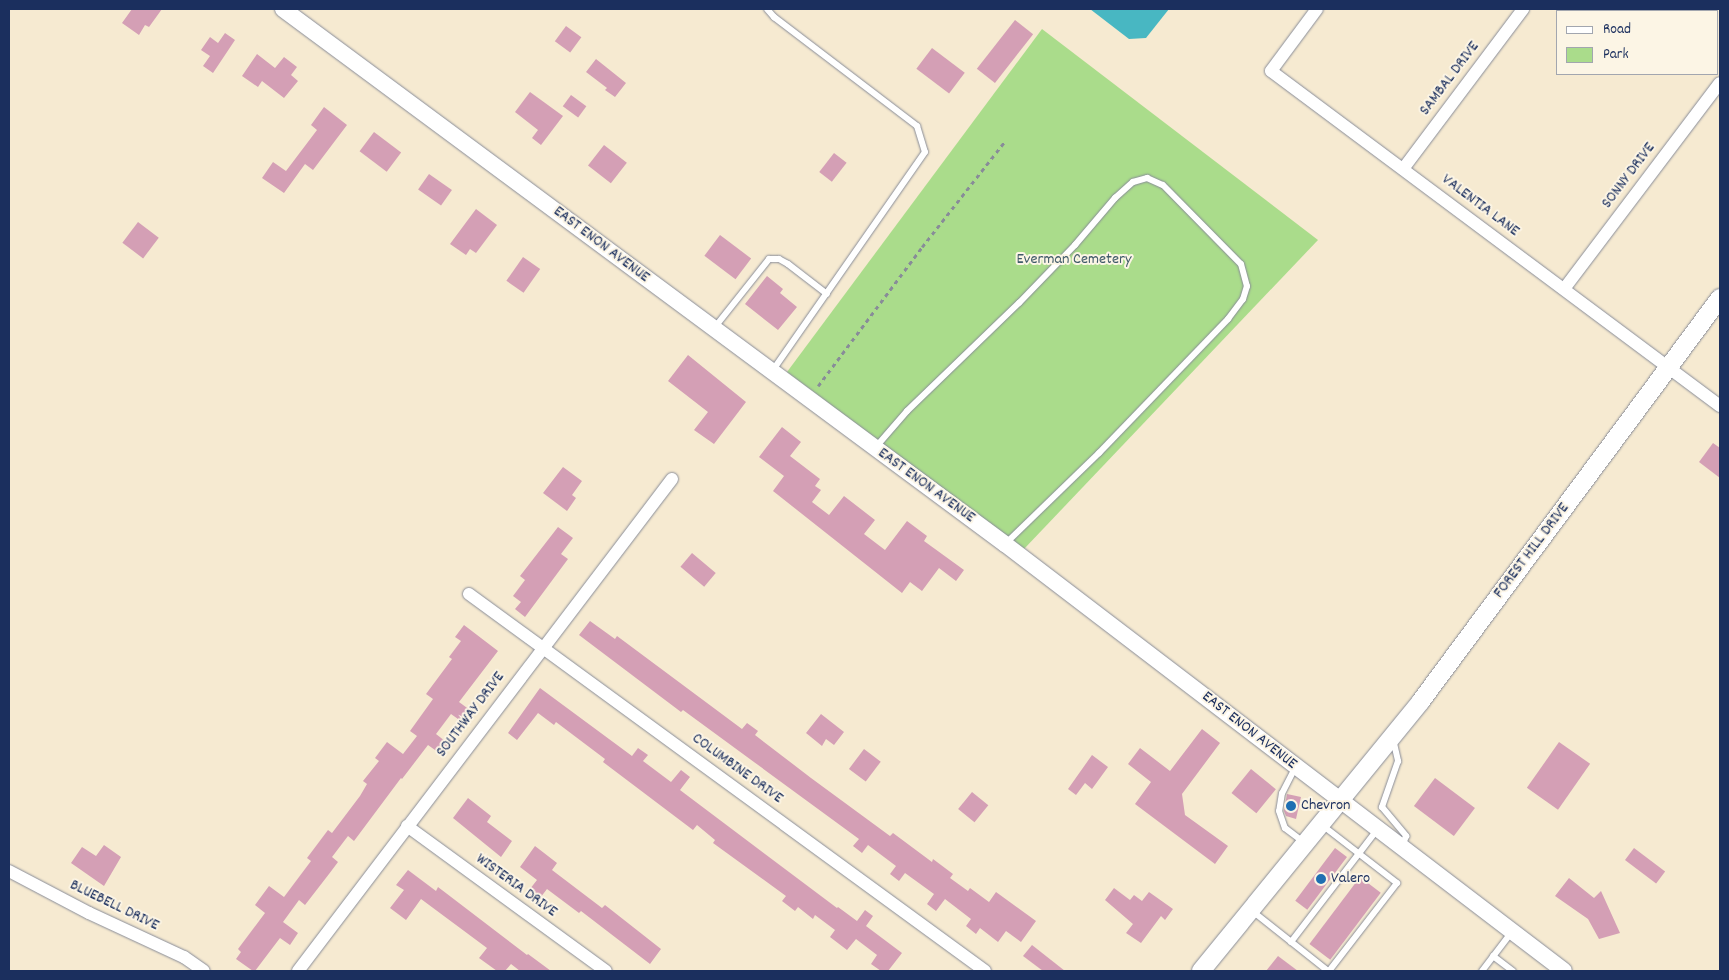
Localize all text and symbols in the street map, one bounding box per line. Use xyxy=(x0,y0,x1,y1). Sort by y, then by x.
legend xyxy=(1556,10,1719,75)
text: Road xyxy=(1603,19,1631,41)
street label: SAMBAL DRIVE xyxy=(1416,38,1484,120)
text: Park xyxy=(1603,44,1629,66)
street label: SONNY DRIVE xyxy=(1598,139,1660,213)
street label: VALENTIA LANE xyxy=(1437,171,1523,241)
street label: EAST ENON AVENUE xyxy=(549,203,653,287)
park label: Everman Cemetery xyxy=(1017,250,1131,270)
street label: EAST ENON AVENUE xyxy=(874,444,978,528)
street label: FOREST HILL DRIVE xyxy=(1490,500,1574,602)
street label: SOUTHWAY DRIVE xyxy=(433,669,509,761)
street label: EAST ENON AVENUE xyxy=(1198,688,1300,774)
street label: COLUMBINE DRIVE xyxy=(688,729,786,809)
place label: Chevron xyxy=(1301,796,1350,816)
marker: Chevron xyxy=(1285,800,1297,812)
street label: WISTERIA DRIVE xyxy=(472,850,560,922)
place label: Valero xyxy=(1331,869,1370,889)
marker: Valero xyxy=(1315,873,1327,885)
street label: BLUEBELL DRIVE xyxy=(66,876,162,936)

